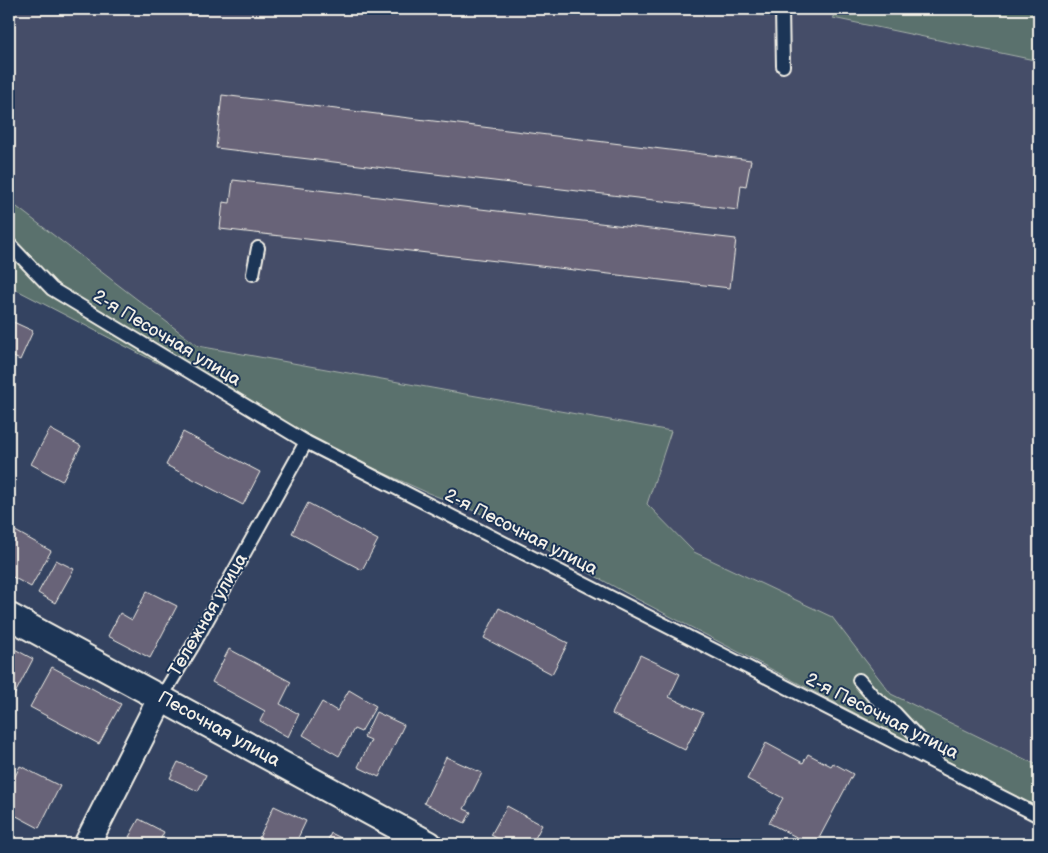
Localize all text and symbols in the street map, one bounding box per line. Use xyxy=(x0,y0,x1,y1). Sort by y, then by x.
street label: 2-я Песочная улица xyxy=(89,286,245,391)
street label: 2-я Песочная улица xyxy=(441,484,601,580)
street label: Тележная улица xyxy=(164,549,252,680)
street label: 2-я Песочная улица xyxy=(802,668,962,764)
street label: Песочная улица xyxy=(154,687,284,771)

